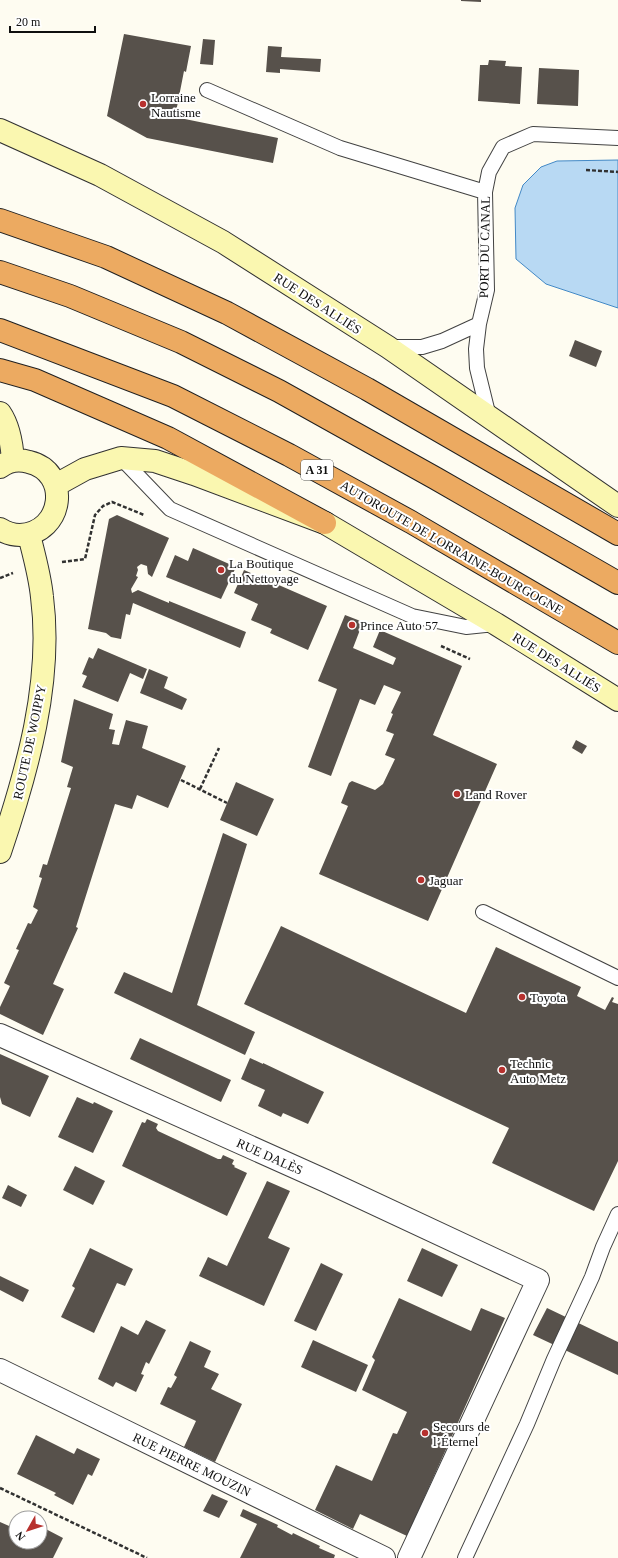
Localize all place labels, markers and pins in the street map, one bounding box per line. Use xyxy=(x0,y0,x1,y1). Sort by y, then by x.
place label: Lorraine Nautisme xyxy=(151,90,201,120)
marker: Lorraine Nautisme xyxy=(138,99,148,109)
place label: La Boutique du Nettoyage xyxy=(229,556,299,586)
marker: La Boutique du Nettoyage xyxy=(216,565,226,575)
place label: Prince Auto 57 xyxy=(360,618,438,633)
marker: Prince Auto 57 xyxy=(347,620,357,630)
place label: Land Rover xyxy=(465,787,527,802)
marker: Land Rover xyxy=(452,789,462,799)
place label: Jaguar xyxy=(429,873,464,888)
marker: Jaguar xyxy=(416,875,426,885)
place label: Toyota xyxy=(530,990,566,1005)
marker: Toyota xyxy=(517,992,527,1002)
place label: Technic Auto Metz xyxy=(510,1056,566,1086)
marker: Technic Auto Metz xyxy=(497,1065,507,1075)
place label: Secours de l’Éternel xyxy=(433,1419,490,1449)
marker: Secours de l’Éternel xyxy=(420,1428,430,1438)

